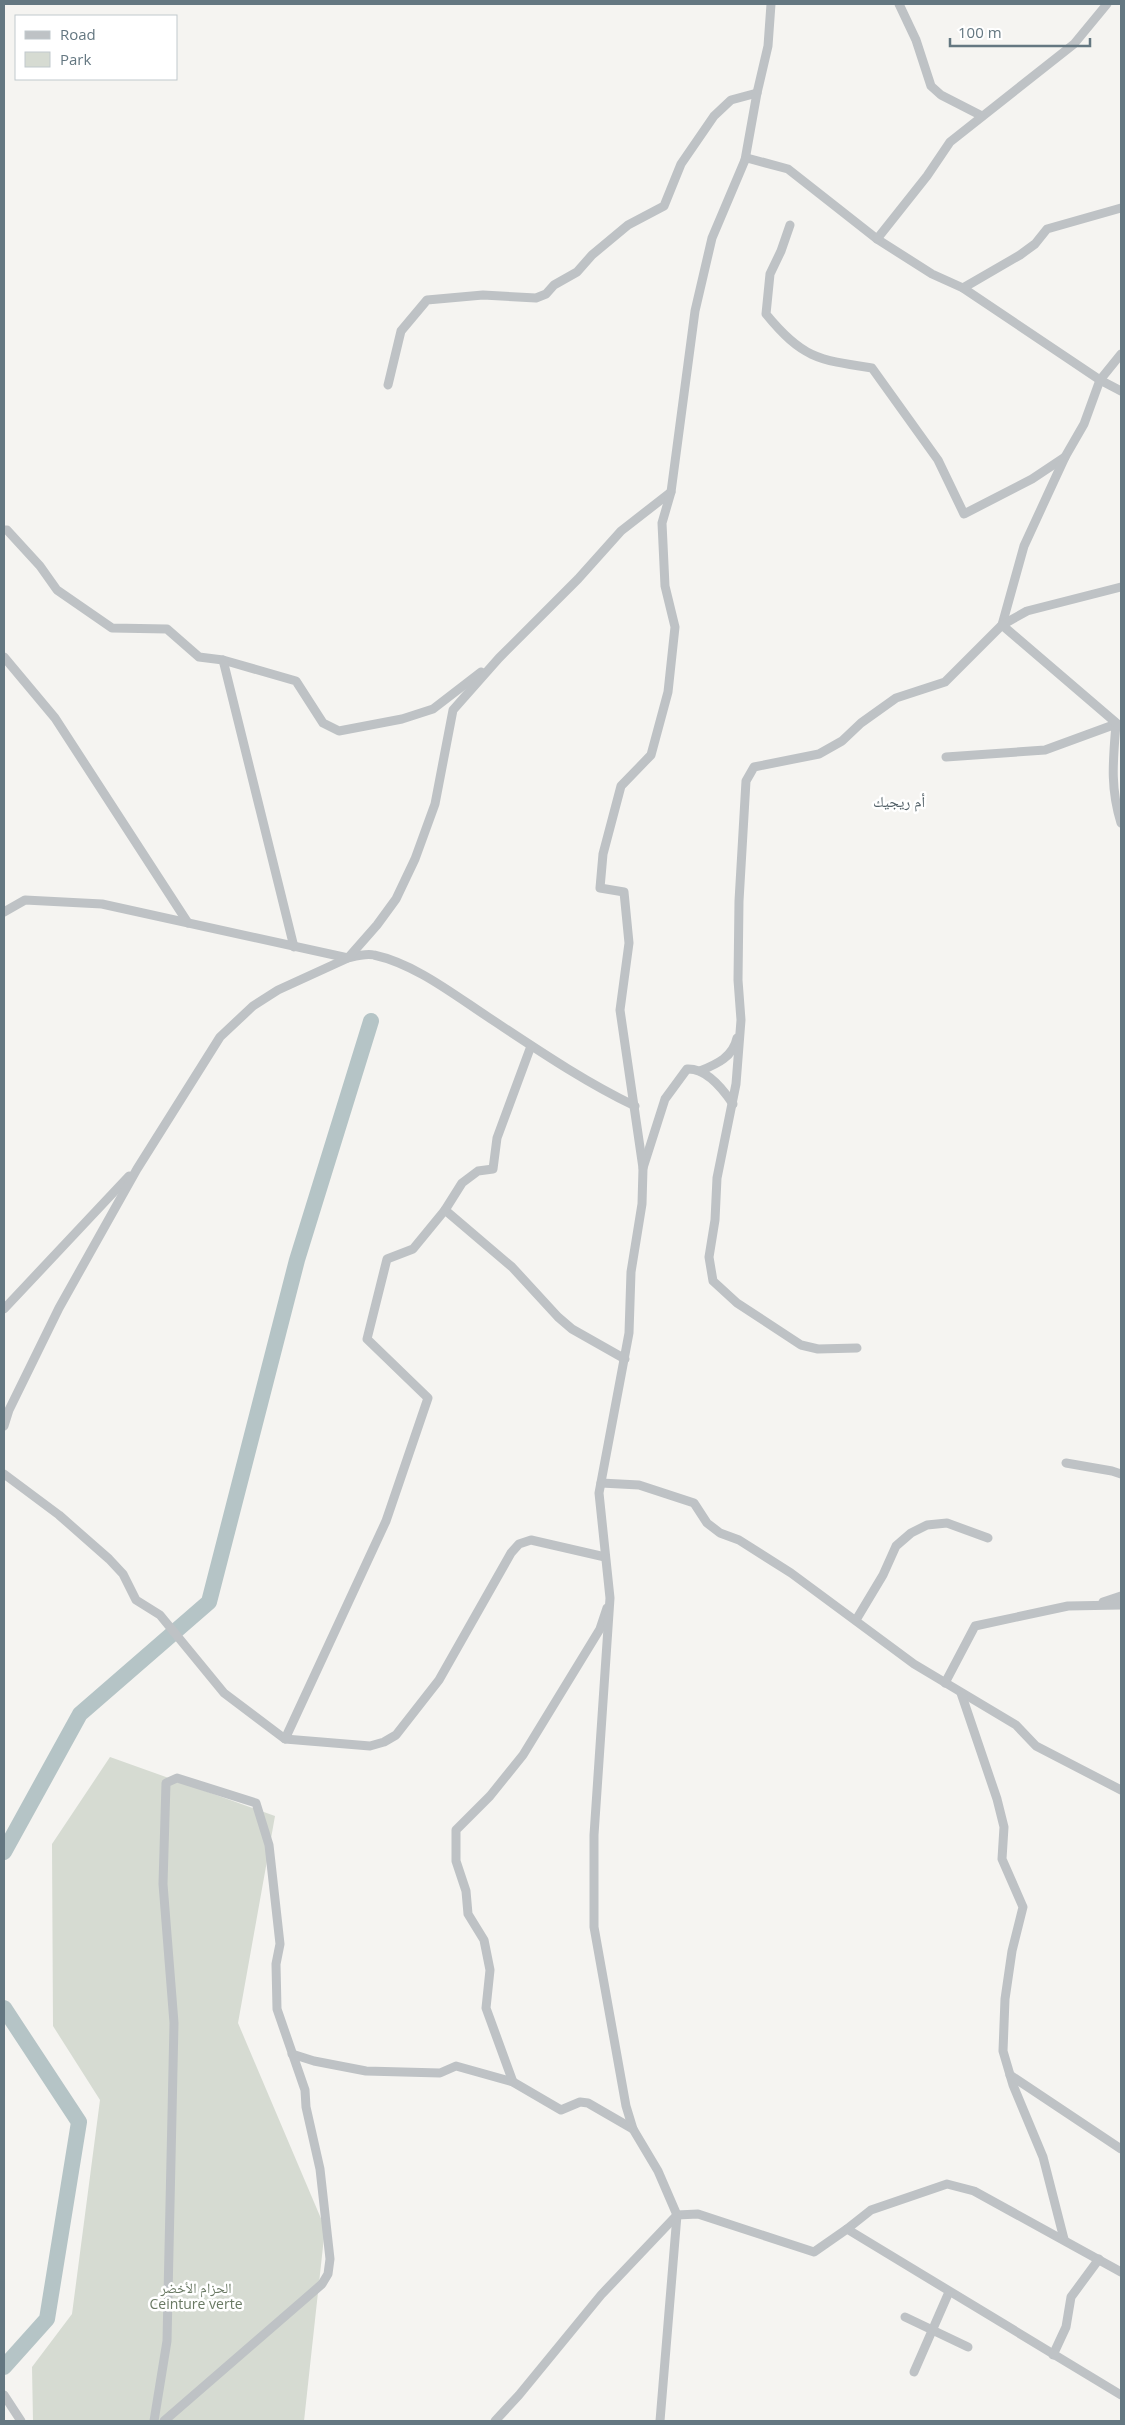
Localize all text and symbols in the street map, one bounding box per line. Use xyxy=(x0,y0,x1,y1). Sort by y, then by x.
legend xyxy=(15,15,178,80)
scale bar xyxy=(950,15,1090,47)
text: 100 m xyxy=(958,22,1002,42)
text: Road xyxy=(60,24,96,44)
text: Park xyxy=(60,49,91,69)
district label: أم ريجيك xyxy=(873,791,925,812)
park label: الحزام الأخضر Ceinture verte xyxy=(149,2278,243,2313)

